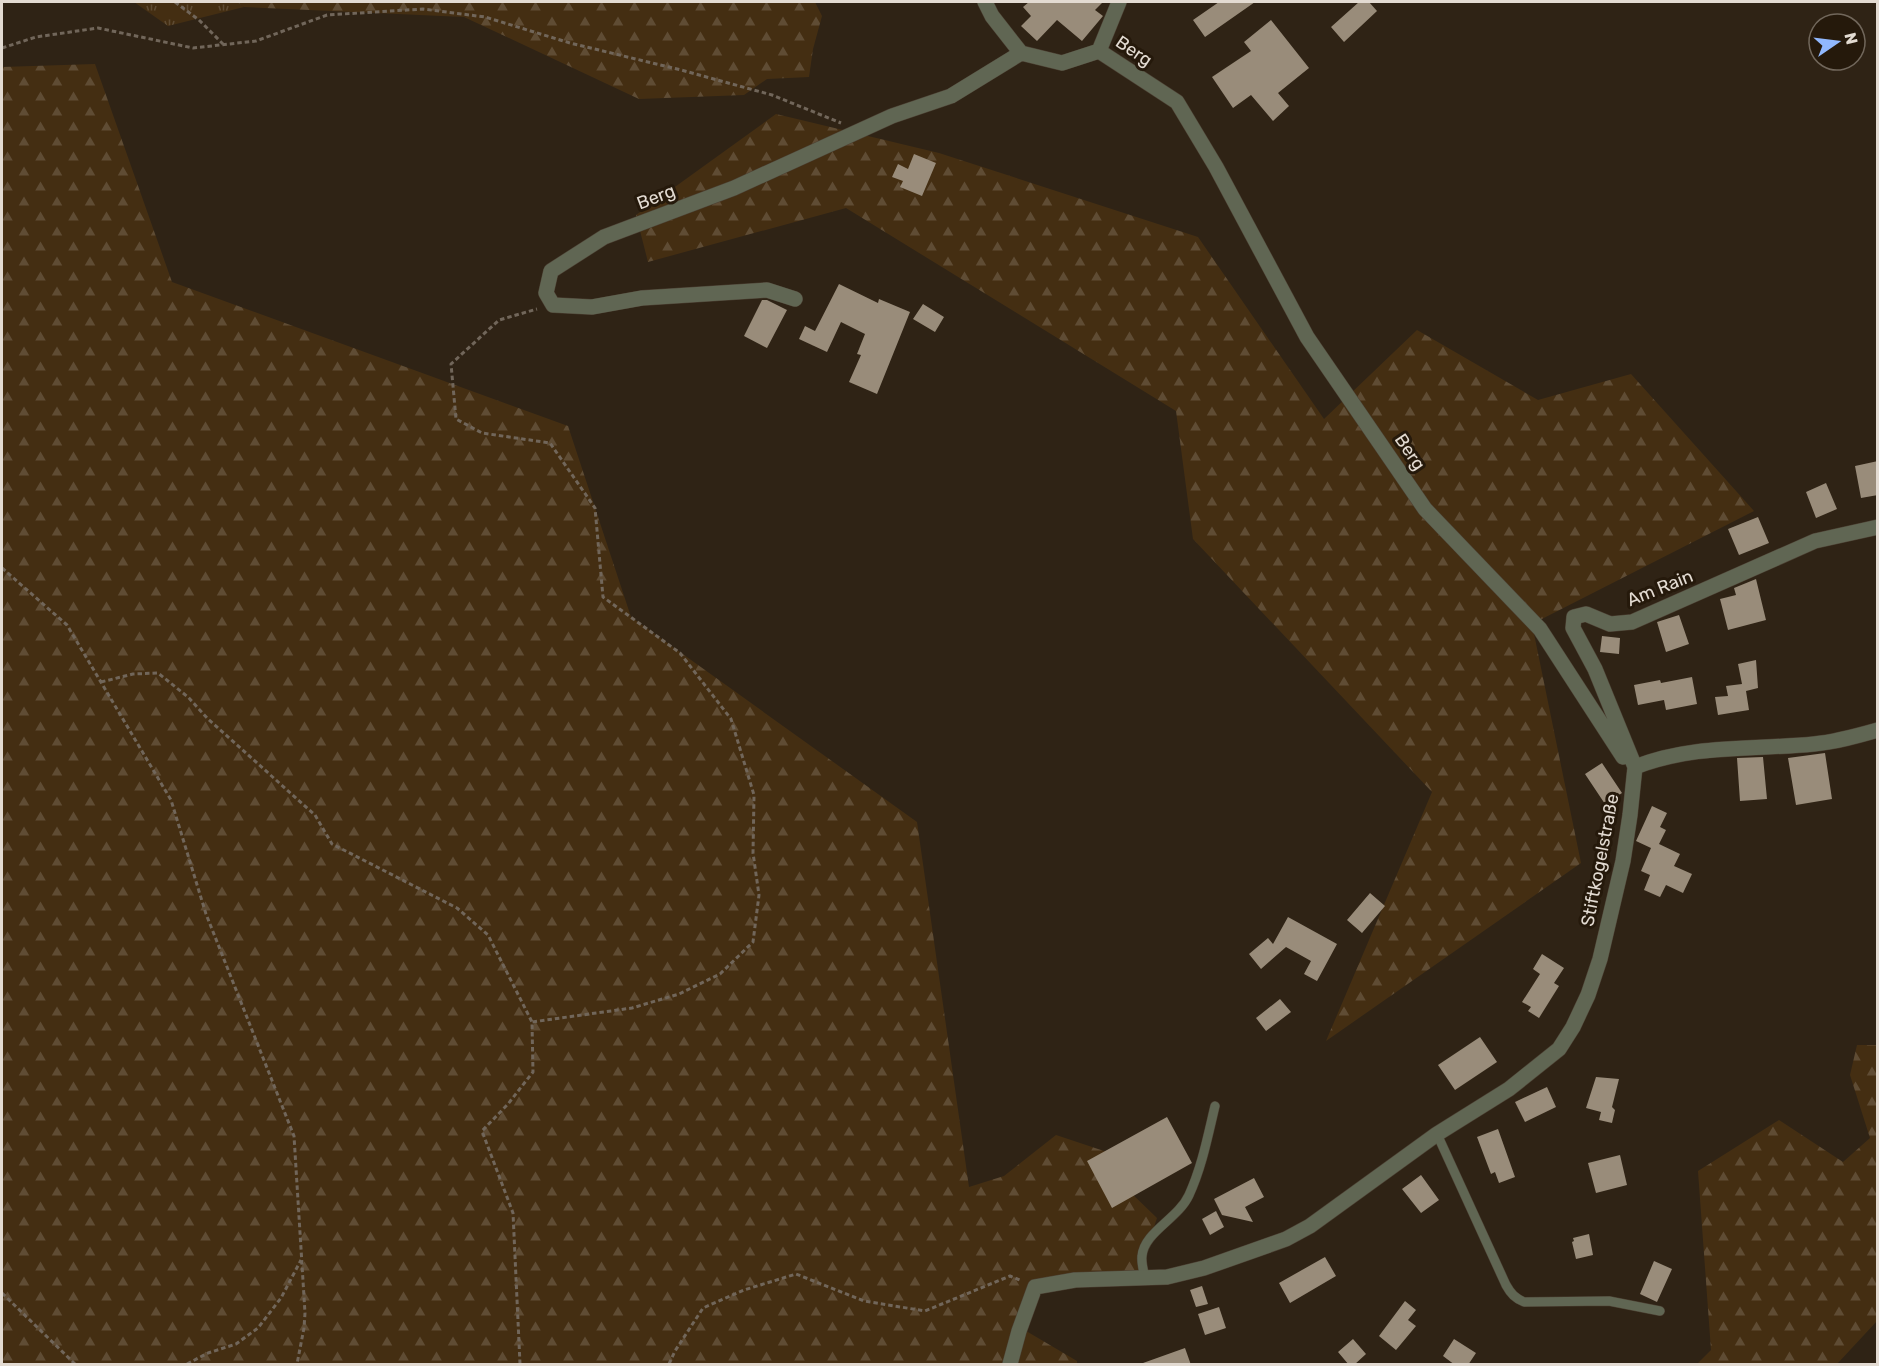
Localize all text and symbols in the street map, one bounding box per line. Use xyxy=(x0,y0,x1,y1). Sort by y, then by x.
north arrow xyxy=(1807,12,1867,72)
street label: Berg xyxy=(1111,31,1157,71)
text: N xyxy=(1840,31,1862,46)
street label: Berg xyxy=(634,180,678,214)
street label: Berg xyxy=(1390,429,1430,475)
street label: Am Rain xyxy=(1624,565,1696,611)
street label: Stiftkogelstraße xyxy=(1576,792,1624,928)

